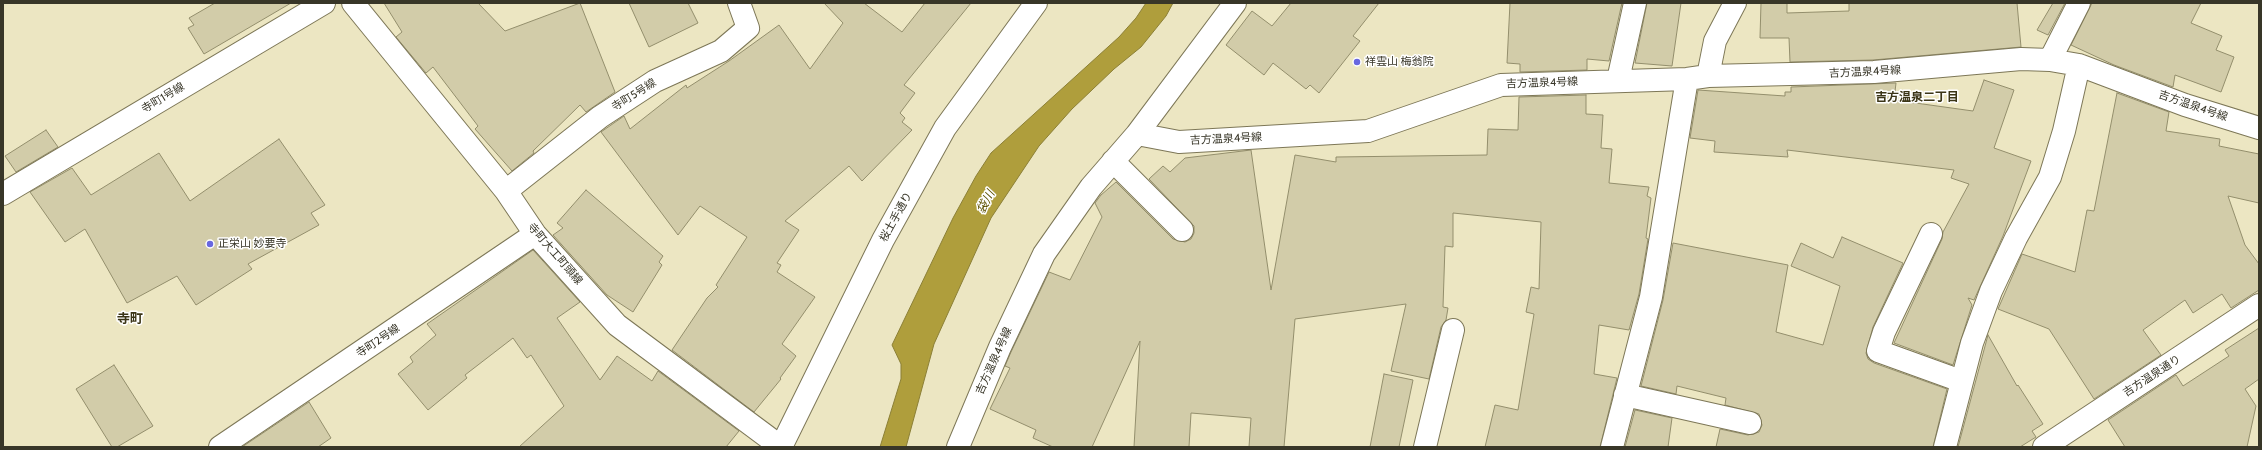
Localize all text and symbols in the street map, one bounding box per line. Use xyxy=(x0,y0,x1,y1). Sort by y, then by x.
place label: 祥雲山 梅翁院 xyxy=(1365,55,1433,69)
marker: 祥雲山 梅翁院 xyxy=(1352,57,1362,67)
street label: 吉方温泉4号線 xyxy=(1829,64,1901,80)
street label: 吉方温泉4号線 xyxy=(1506,75,1578,91)
street label: 寺町5号線 xyxy=(609,76,659,114)
street label: 寺町1号線 xyxy=(139,80,187,116)
street label: 吉方温泉4号線 xyxy=(2157,88,2229,124)
district label: 吉方温泉二丁目 xyxy=(1875,90,1959,104)
street label: 吉方温泉4号線 xyxy=(1190,131,1262,147)
water label: 袋川 xyxy=(974,188,998,216)
street label: 桜土手通り xyxy=(877,190,915,244)
street label: 寺町大工町頭線 xyxy=(525,221,585,287)
place label: 正栄山 妙要寺 xyxy=(218,237,286,251)
marker: 正栄山 妙要寺 xyxy=(205,239,215,249)
district label: 寺町 xyxy=(117,311,143,327)
street label: 寺町2号線 xyxy=(354,322,402,360)
street label: 吉方温泉4号線 xyxy=(973,325,1015,397)
street label: 吉方温泉通り xyxy=(2121,352,2183,400)

